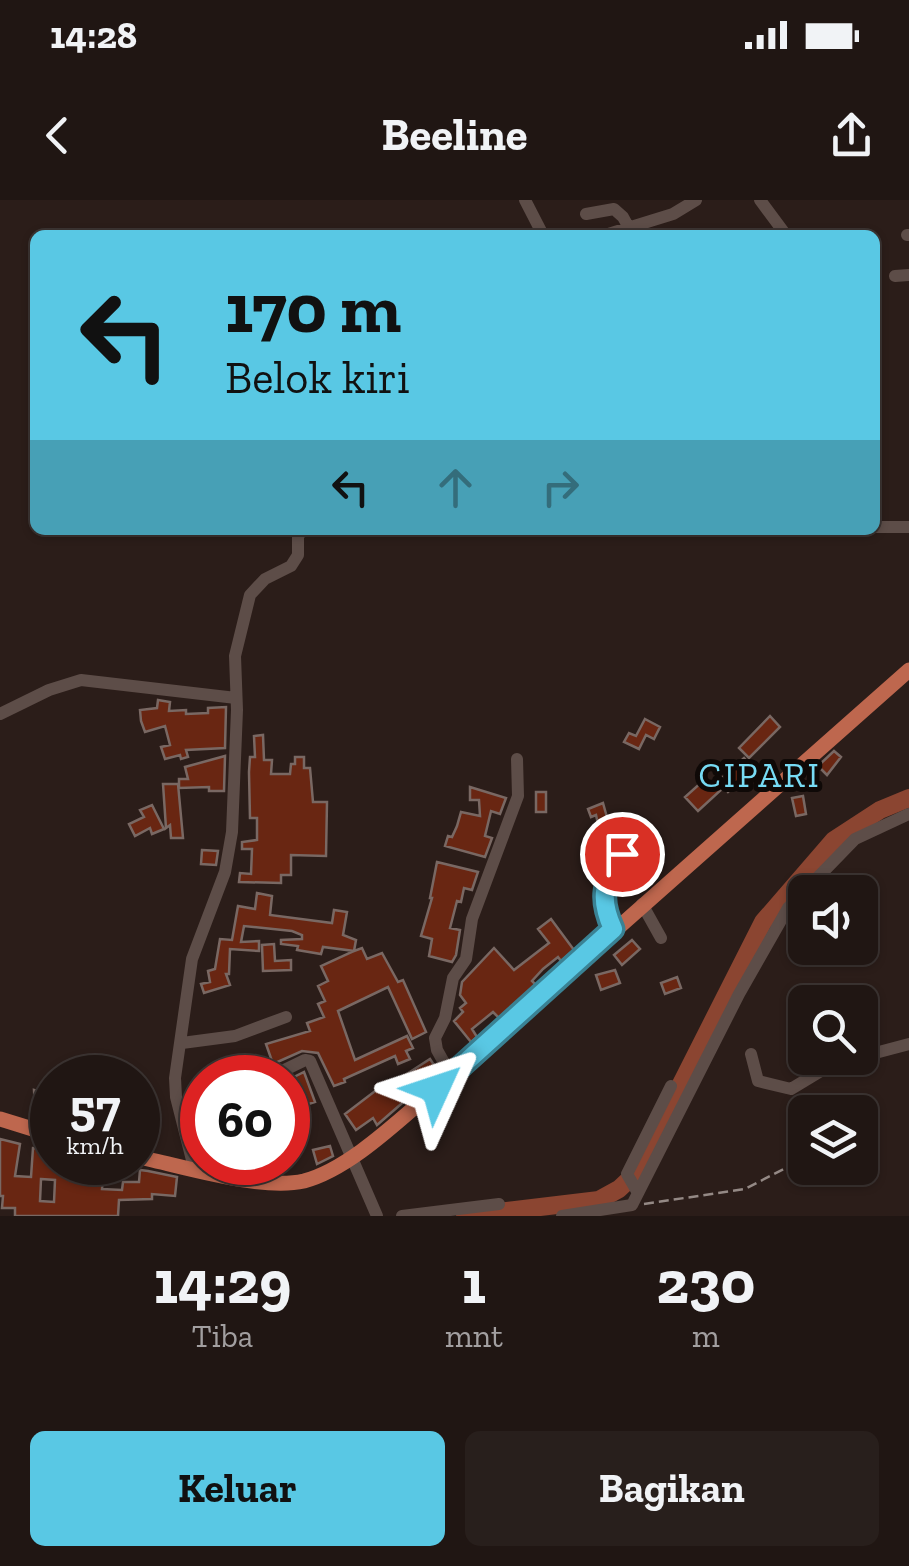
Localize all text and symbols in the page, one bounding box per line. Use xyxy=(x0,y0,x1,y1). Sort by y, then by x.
text: 14:28 xyxy=(50,12,137,58)
icon: back xyxy=(30,108,85,163)
text: Beeline xyxy=(381,108,528,162)
icon: share xyxy=(824,108,879,163)
text: 170 m xyxy=(225,266,401,350)
icon: left xyxy=(60,270,190,400)
text: Belok kiri xyxy=(225,351,410,405)
icon: left xyxy=(323,460,378,515)
icon: ahead xyxy=(428,460,483,515)
icon: right xyxy=(533,460,588,515)
district label: CIPARI xyxy=(699,754,821,796)
pin xyxy=(580,812,665,897)
icon: arrive xyxy=(595,827,650,882)
map controls xyxy=(788,875,878,1185)
button: sound xyxy=(788,875,878,965)
button: search xyxy=(788,985,878,1075)
position arrow xyxy=(384,1037,488,1141)
speed limit sign: 60 xyxy=(180,1055,310,1185)
text: 57 xyxy=(70,1078,120,1138)
button: layers xyxy=(788,1095,878,1185)
text: km/h xyxy=(66,1130,124,1160)
text: 14:29 xyxy=(154,1246,291,1318)
text: 1 xyxy=(462,1246,486,1318)
text: 230 xyxy=(657,1246,755,1318)
text: Tiba xyxy=(192,1317,253,1355)
text: mnt xyxy=(445,1317,503,1355)
text: m xyxy=(692,1317,720,1355)
button: Keluar xyxy=(30,1431,445,1546)
button: Bagikan xyxy=(465,1431,879,1546)

